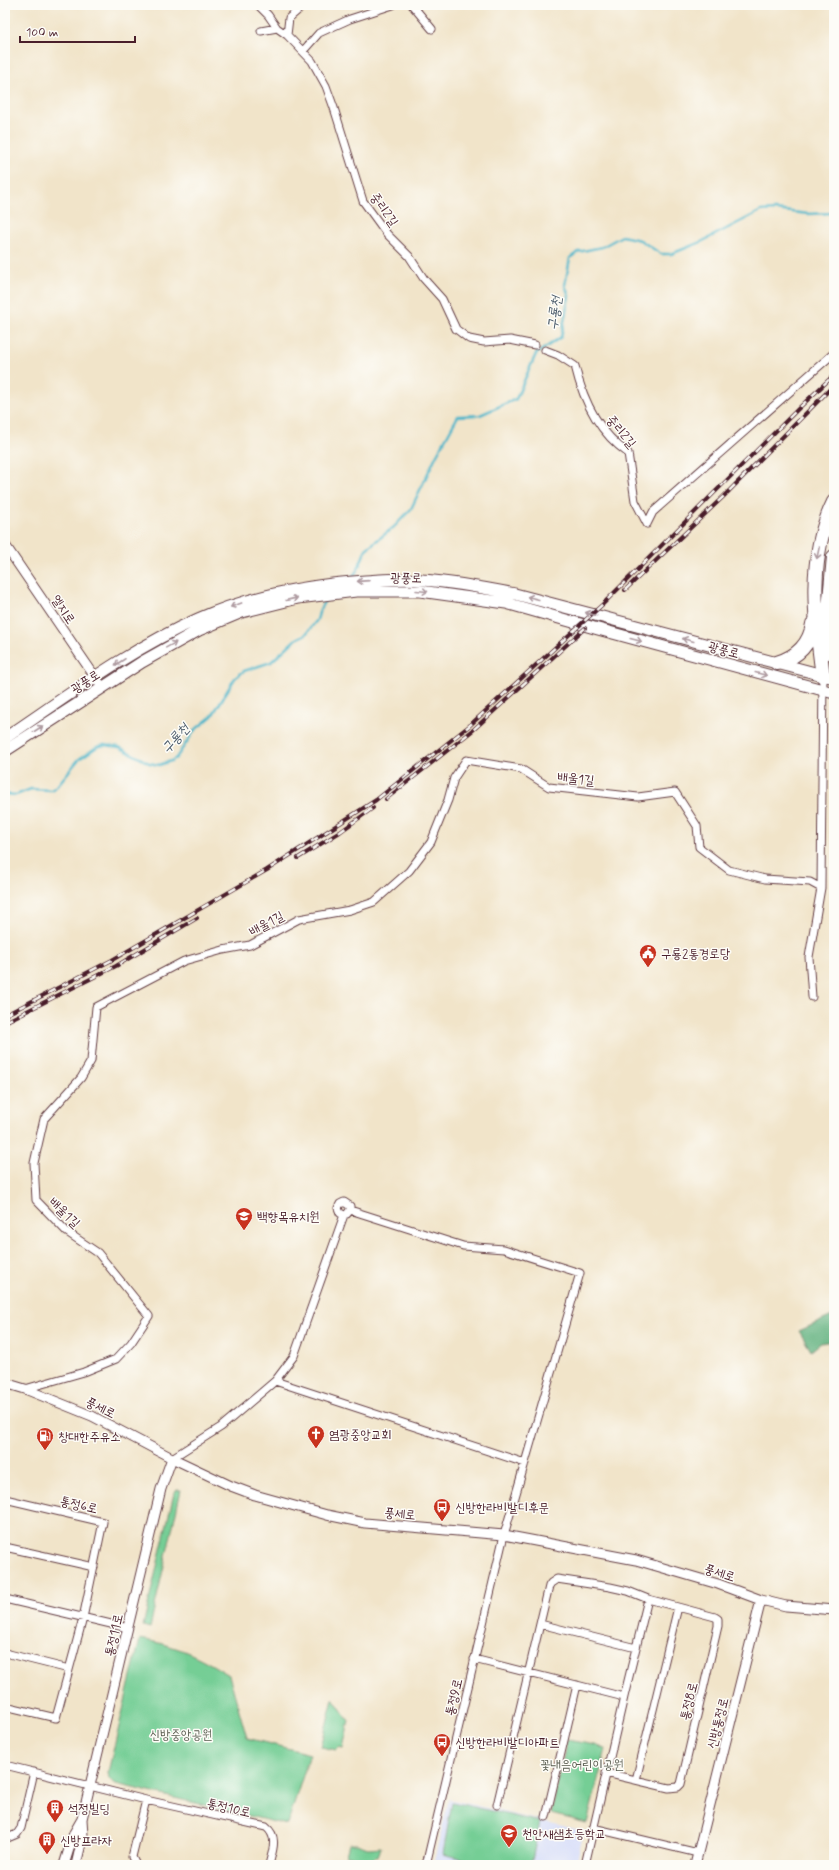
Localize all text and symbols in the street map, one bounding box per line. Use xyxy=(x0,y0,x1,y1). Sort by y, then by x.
scale bar xyxy=(20,18,135,44)
text: 100 m xyxy=(26,25,58,41)
street label: 중리2길 xyxy=(366,190,402,230)
water label: 구룡천 xyxy=(544,293,566,331)
street label: 중리2길 xyxy=(602,412,639,452)
one-way arrow xyxy=(814,546,822,559)
street label: 광풍로 xyxy=(390,570,422,587)
one-way arrow xyxy=(357,578,370,585)
one-way arrow xyxy=(415,588,428,595)
street label: 엘지로 xyxy=(47,592,79,628)
one-way arrow xyxy=(527,594,540,602)
one-way arrow xyxy=(285,595,298,603)
one-way arrow xyxy=(229,602,242,609)
one-way arrow xyxy=(584,609,597,617)
one-way arrow xyxy=(682,635,695,643)
one-way arrow xyxy=(629,636,642,644)
street label: 광풍로 xyxy=(706,638,741,663)
one-way arrow xyxy=(165,641,177,649)
one-way arrow xyxy=(114,658,125,667)
street label: 광풍로 xyxy=(68,667,104,698)
one-way arrow xyxy=(754,671,767,678)
water label: 구룡천 xyxy=(158,719,195,757)
one-way arrow xyxy=(32,725,43,733)
street label: 배울1길 xyxy=(556,769,595,790)
street label: 배울1길 xyxy=(246,908,287,941)
public building icon: 구룡2통경로당 xyxy=(638,943,658,968)
place label: 구룡2통경로당 xyxy=(661,946,731,963)
street label: 배울1길 xyxy=(45,1194,83,1232)
school or university icon: 백향목유치원 xyxy=(234,1206,254,1231)
place label: 백향목유치원 xyxy=(257,1209,320,1226)
street label: 풍세로 xyxy=(83,1394,118,1423)
church icon: 염광중앙교회 xyxy=(306,1424,326,1449)
fuel station icon: 창대한주유소 xyxy=(35,1426,55,1451)
place label: 염광중앙교회 xyxy=(329,1427,392,1444)
place label: 창대한주유소 xyxy=(58,1429,121,1446)
street label: 통정6로 xyxy=(58,1493,99,1518)
bus stop icon: 신방한라비발디후문 xyxy=(432,1497,452,1522)
place label: 신방한라비발디후문 xyxy=(455,1500,549,1517)
street label: 풍세로 xyxy=(383,1505,416,1524)
street label: 풍세로 xyxy=(702,1560,737,1586)
street label: 통정11로 xyxy=(101,1612,128,1658)
street label: 통정9로 xyxy=(442,1677,467,1718)
street label: 통정8로 xyxy=(677,1681,702,1722)
street label: 신방통정로 xyxy=(704,1696,733,1751)
park label: 신방중앙공원 xyxy=(150,1727,212,1744)
bus stop icon: 신방한라비발디아파트 xyxy=(432,1732,452,1757)
place label: 신방한라비발디아파트 xyxy=(455,1735,560,1752)
park label: 꽃내음어린이공원 xyxy=(540,1757,624,1774)
street label: 통정10로 xyxy=(205,1795,252,1822)
building icon: 석정빌딩 xyxy=(45,1798,65,1823)
place label: 석정빌딩 xyxy=(68,1801,110,1818)
school or university icon: 천안새샘초등학교 xyxy=(499,1823,519,1848)
place label: 천안새샘초등학교 xyxy=(522,1826,606,1843)
building icon: 신방프라자 xyxy=(37,1830,57,1855)
place label: 신방프라자 xyxy=(60,1833,112,1850)

